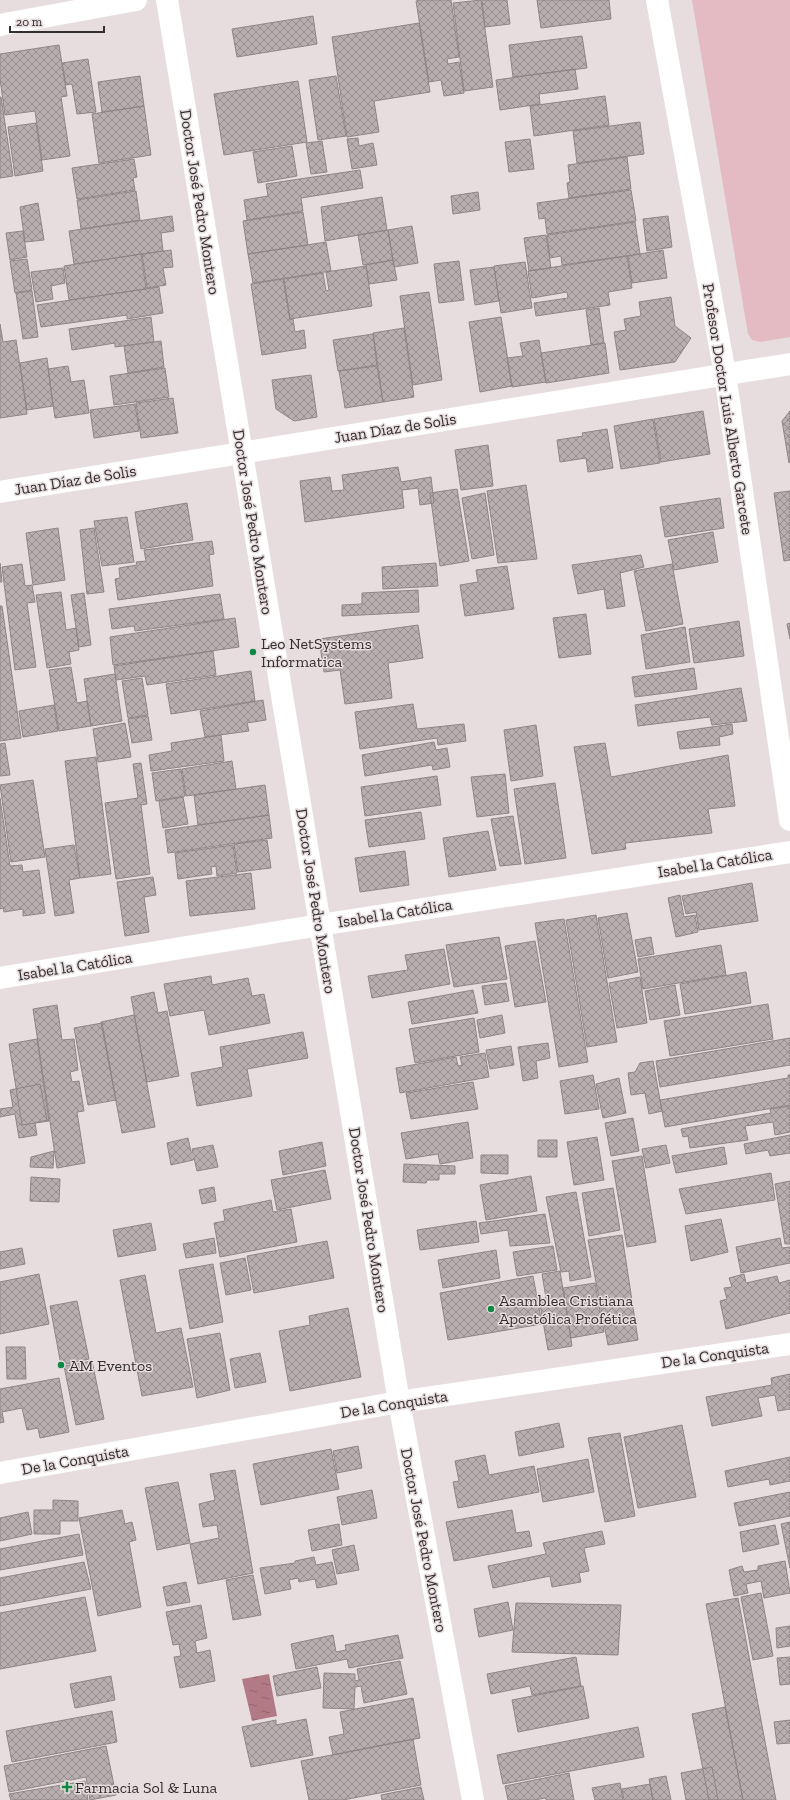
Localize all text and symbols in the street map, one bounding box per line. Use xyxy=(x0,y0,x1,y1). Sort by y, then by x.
scale bar xyxy=(10,8,104,34)
text: 20 m xyxy=(16,15,43,29)
street label: Doctor José Pedro Montero xyxy=(176,108,224,296)
street label: Profesor Doctor Luis Alberto Garcete xyxy=(699,282,757,536)
street label: Juan Díaz de Solis xyxy=(333,409,457,447)
street label: Doctor José Pedro Montero xyxy=(229,428,277,616)
street label: Juan Díaz de Solis xyxy=(13,461,137,499)
place label: Leo NetSystems Informatica xyxy=(261,634,372,671)
marker: Leo NetSystems Informatica xyxy=(248,647,258,657)
street label: Doctor José Pedro Montero xyxy=(292,807,340,995)
street label: Isabel la Católica xyxy=(657,845,774,881)
street label: Isabel la Católica xyxy=(337,895,454,931)
street label: Isabel la Católica xyxy=(17,948,134,984)
street label: Doctor José Pedro Montero xyxy=(345,1126,393,1314)
place label: Asamblea Cristiana Apostólica Profética xyxy=(499,1291,637,1328)
marker: Asamblea Cristiana Apostólica Profética xyxy=(486,1304,496,1314)
street label: De la Conquista xyxy=(660,1338,770,1372)
place label: AM Eventos xyxy=(69,1356,152,1375)
marker: AM Eventos xyxy=(56,1360,66,1370)
street label: De la Conquista xyxy=(339,1386,449,1422)
street label: De la Conquista xyxy=(20,1441,130,1479)
street label: Doctor José Pedro Montero xyxy=(397,1446,451,1634)
place label: Farmacia Sol & Luna xyxy=(75,1778,218,1797)
marker: Farmacia Sol & Luna xyxy=(62,1782,72,1792)

